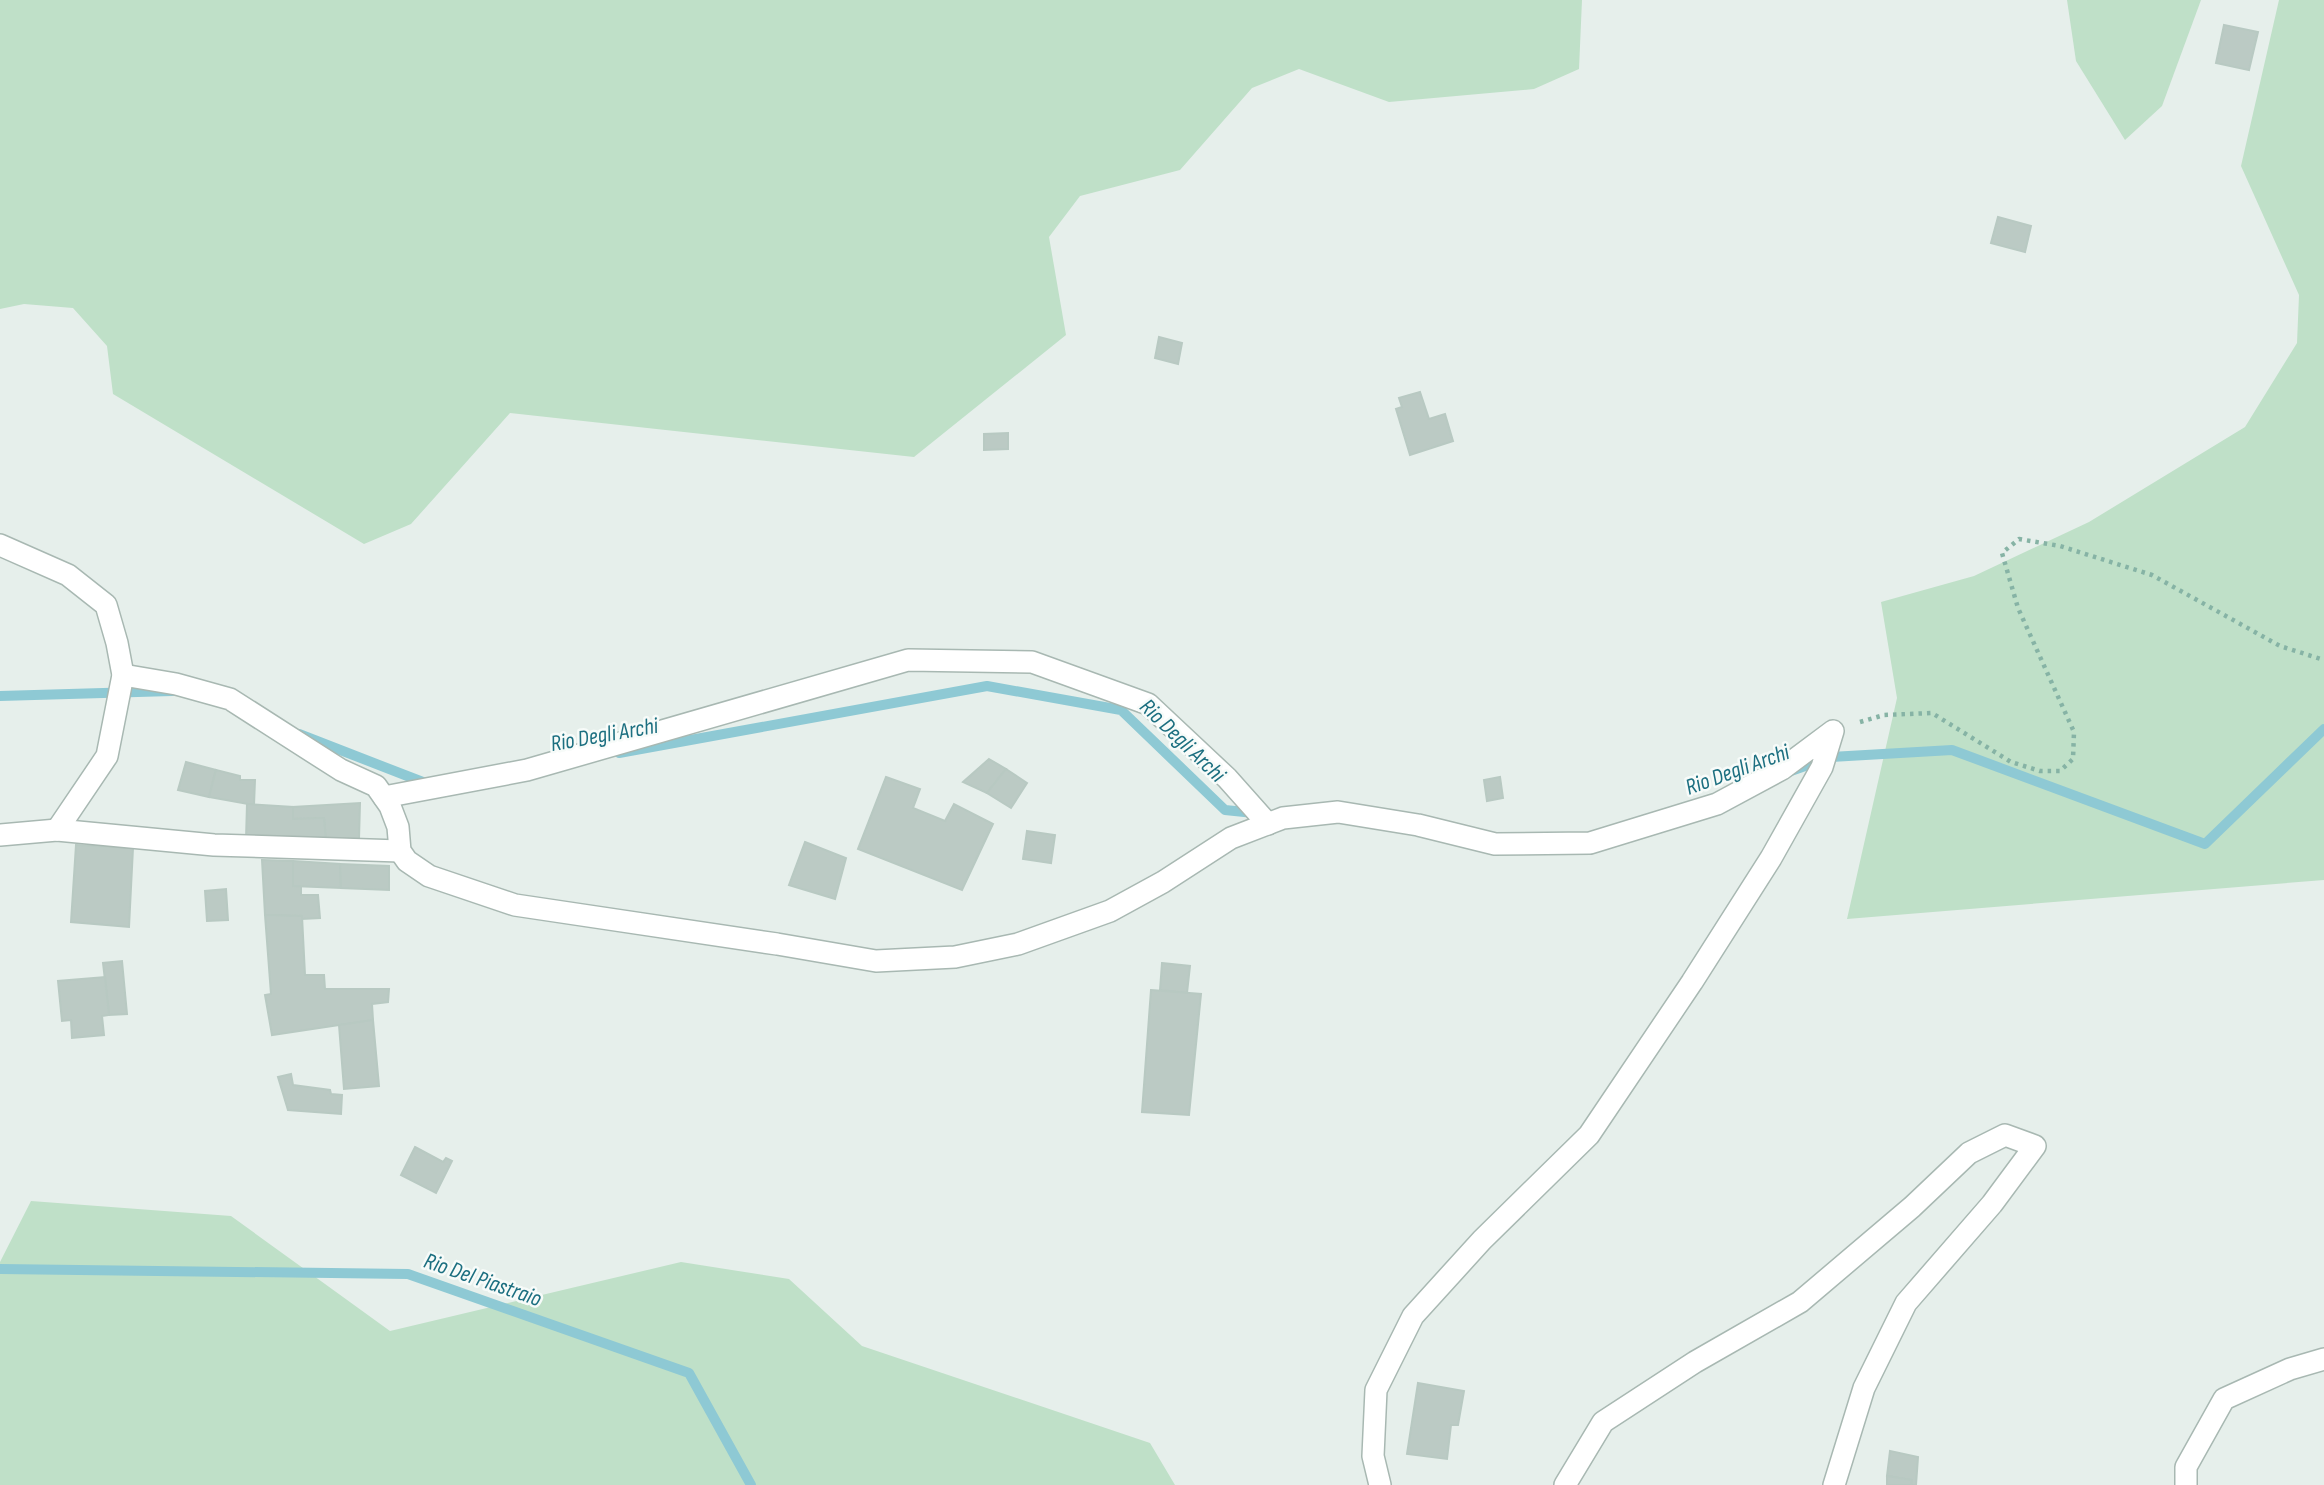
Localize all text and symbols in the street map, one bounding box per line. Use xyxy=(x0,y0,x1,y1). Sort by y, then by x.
water label: Rio Degli Archi xyxy=(1134,693,1232,789)
water label: Rio Degli Archi xyxy=(548,712,661,758)
water label: Rio Degli Archi xyxy=(1682,738,1794,802)
water label: Rio Del Piastraio xyxy=(420,1247,546,1313)

